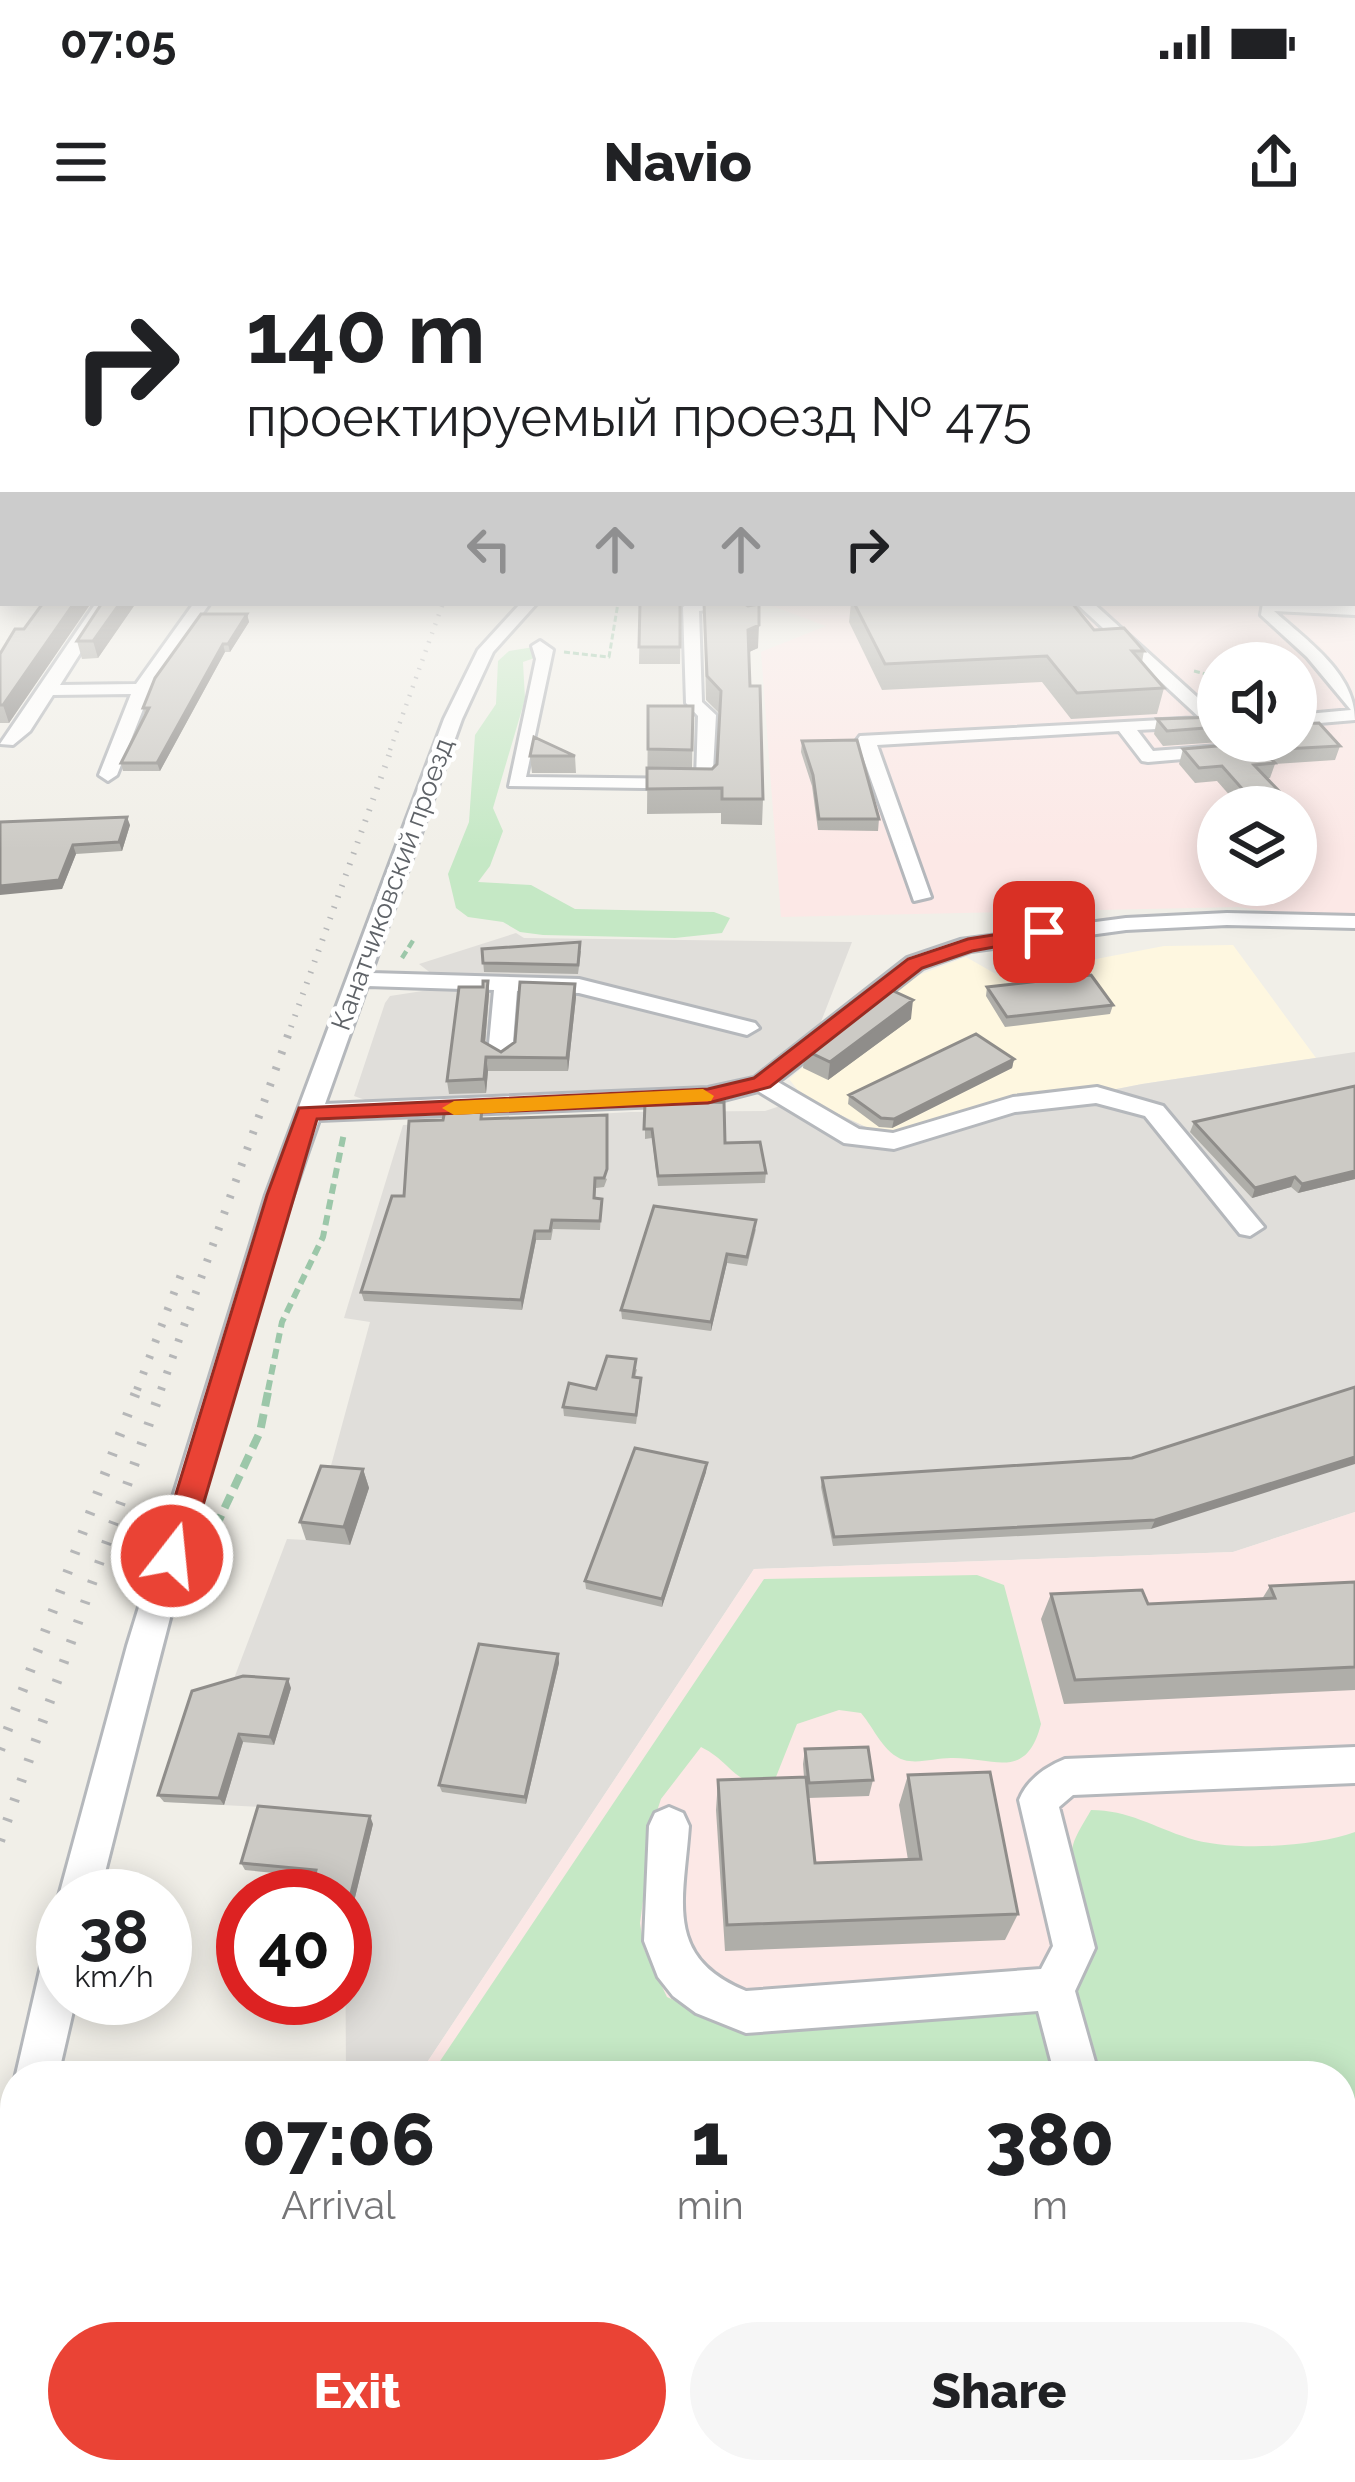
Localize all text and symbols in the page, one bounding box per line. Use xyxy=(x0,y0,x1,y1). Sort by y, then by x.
text: 07:05 xyxy=(60,16,177,69)
icon: menu xyxy=(48,129,114,195)
icon: share xyxy=(1241,129,1307,195)
text: Navio xyxy=(603,130,752,194)
text: 140 m xyxy=(246,284,485,383)
icon: right xyxy=(48,288,204,444)
text: проектируемый проезд № 475 xyxy=(246,385,1032,449)
icon: left xyxy=(456,516,522,582)
icon: ahead xyxy=(582,516,648,582)
icon: ahead xyxy=(708,516,774,582)
icon: right xyxy=(834,516,900,582)
map controls xyxy=(1197,642,1317,906)
button: sound xyxy=(1197,642,1317,762)
street label: Канатчиковский проезд xyxy=(325,734,459,1034)
button: layers xyxy=(1197,786,1317,906)
pin xyxy=(993,881,1095,983)
icon: arrive xyxy=(1011,899,1077,965)
position arrow xyxy=(109,1493,235,1619)
speed limit sign: 40 xyxy=(216,1869,372,2025)
text: 38 xyxy=(79,1897,149,1967)
text: km/h xyxy=(74,1959,154,1994)
text: 07:06 xyxy=(242,2097,435,2182)
text: 1 xyxy=(692,2097,729,2182)
text: 380 xyxy=(985,2097,1114,2182)
text: Arrival xyxy=(281,2182,396,2228)
text: min xyxy=(677,2182,744,2228)
text: m xyxy=(1032,2182,1068,2228)
button: Exit xyxy=(48,2322,666,2460)
button: Share xyxy=(690,2322,1308,2460)

